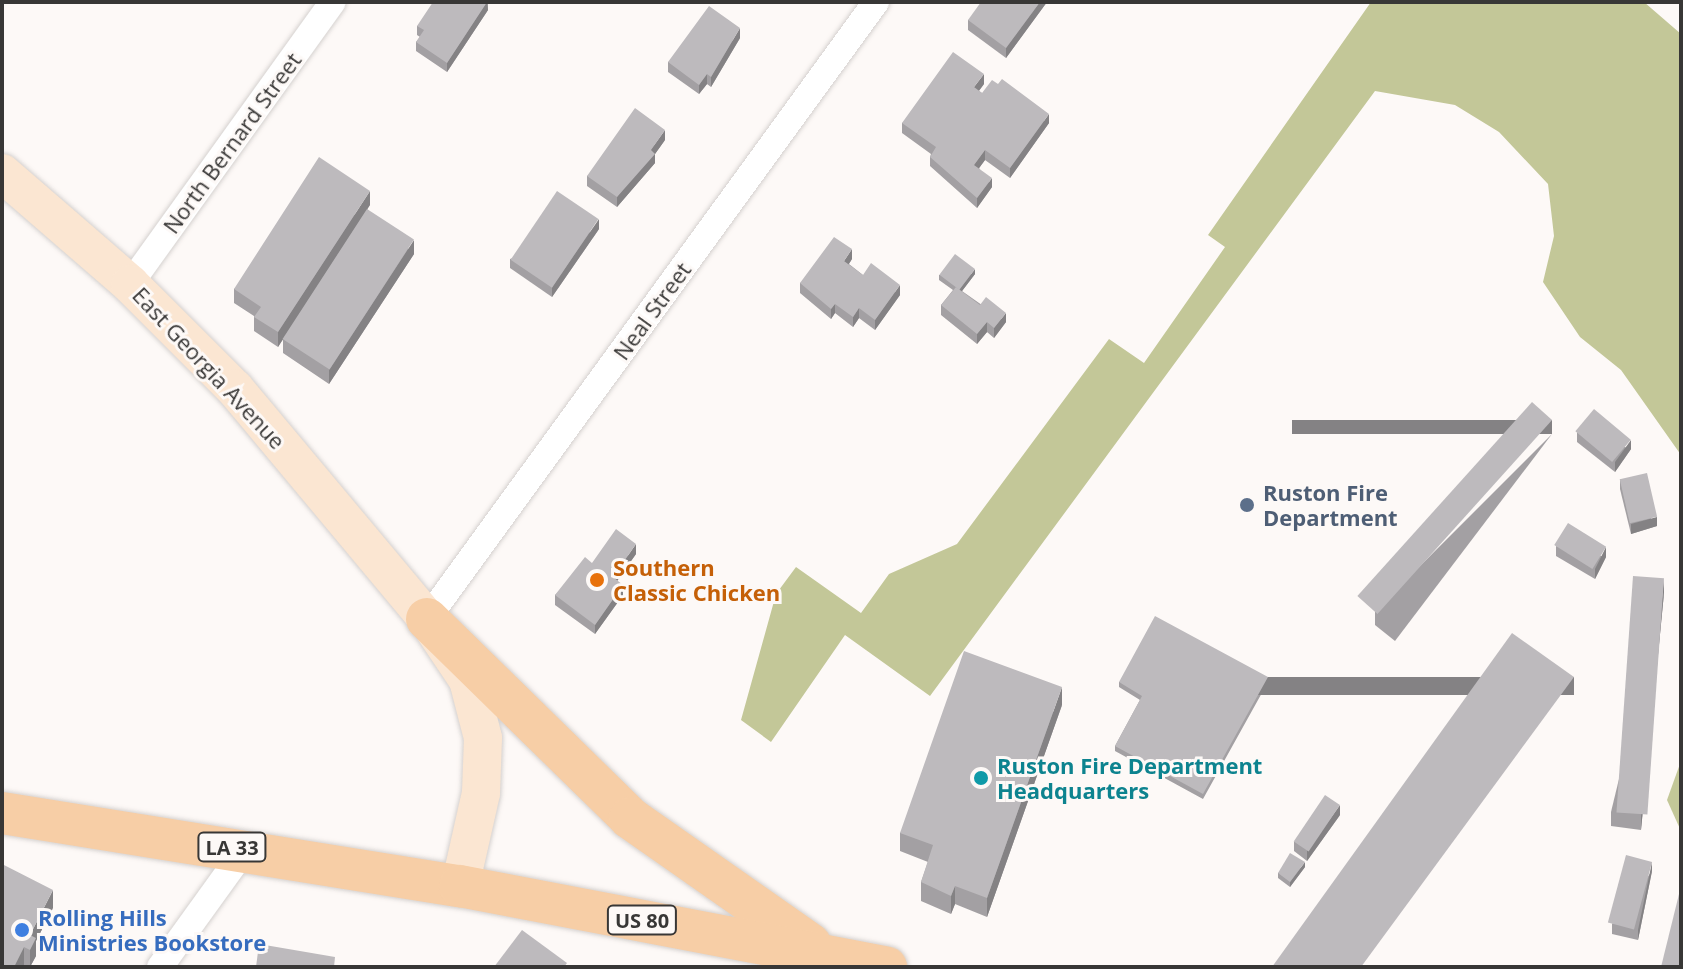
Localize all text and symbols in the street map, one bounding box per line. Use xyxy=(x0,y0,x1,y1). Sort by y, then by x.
street label: North Bernard Street xyxy=(158,48,306,238)
street label: Neal Street xyxy=(608,257,696,365)
street label: East Georgia Avenue xyxy=(127,282,291,454)
place label: Ruston Fire Department xyxy=(1263,479,1398,530)
marker: Ruston Fire Department xyxy=(1238,496,1256,514)
place label: Southern Classic Chicken xyxy=(613,554,780,606)
marker: Southern Classic Chicken xyxy=(588,571,606,589)
place label: Ruston Fire Department Headquarters xyxy=(997,752,1262,804)
marker: Ruston Fire Department Headquarters xyxy=(972,769,990,787)
road number: LA 33 xyxy=(196,831,268,863)
place label: Rolling Hills Ministries Bookstore xyxy=(38,904,266,956)
road number: US 80 xyxy=(606,904,678,936)
marker: Rolling Hills Ministries Bookstore xyxy=(13,921,31,939)

